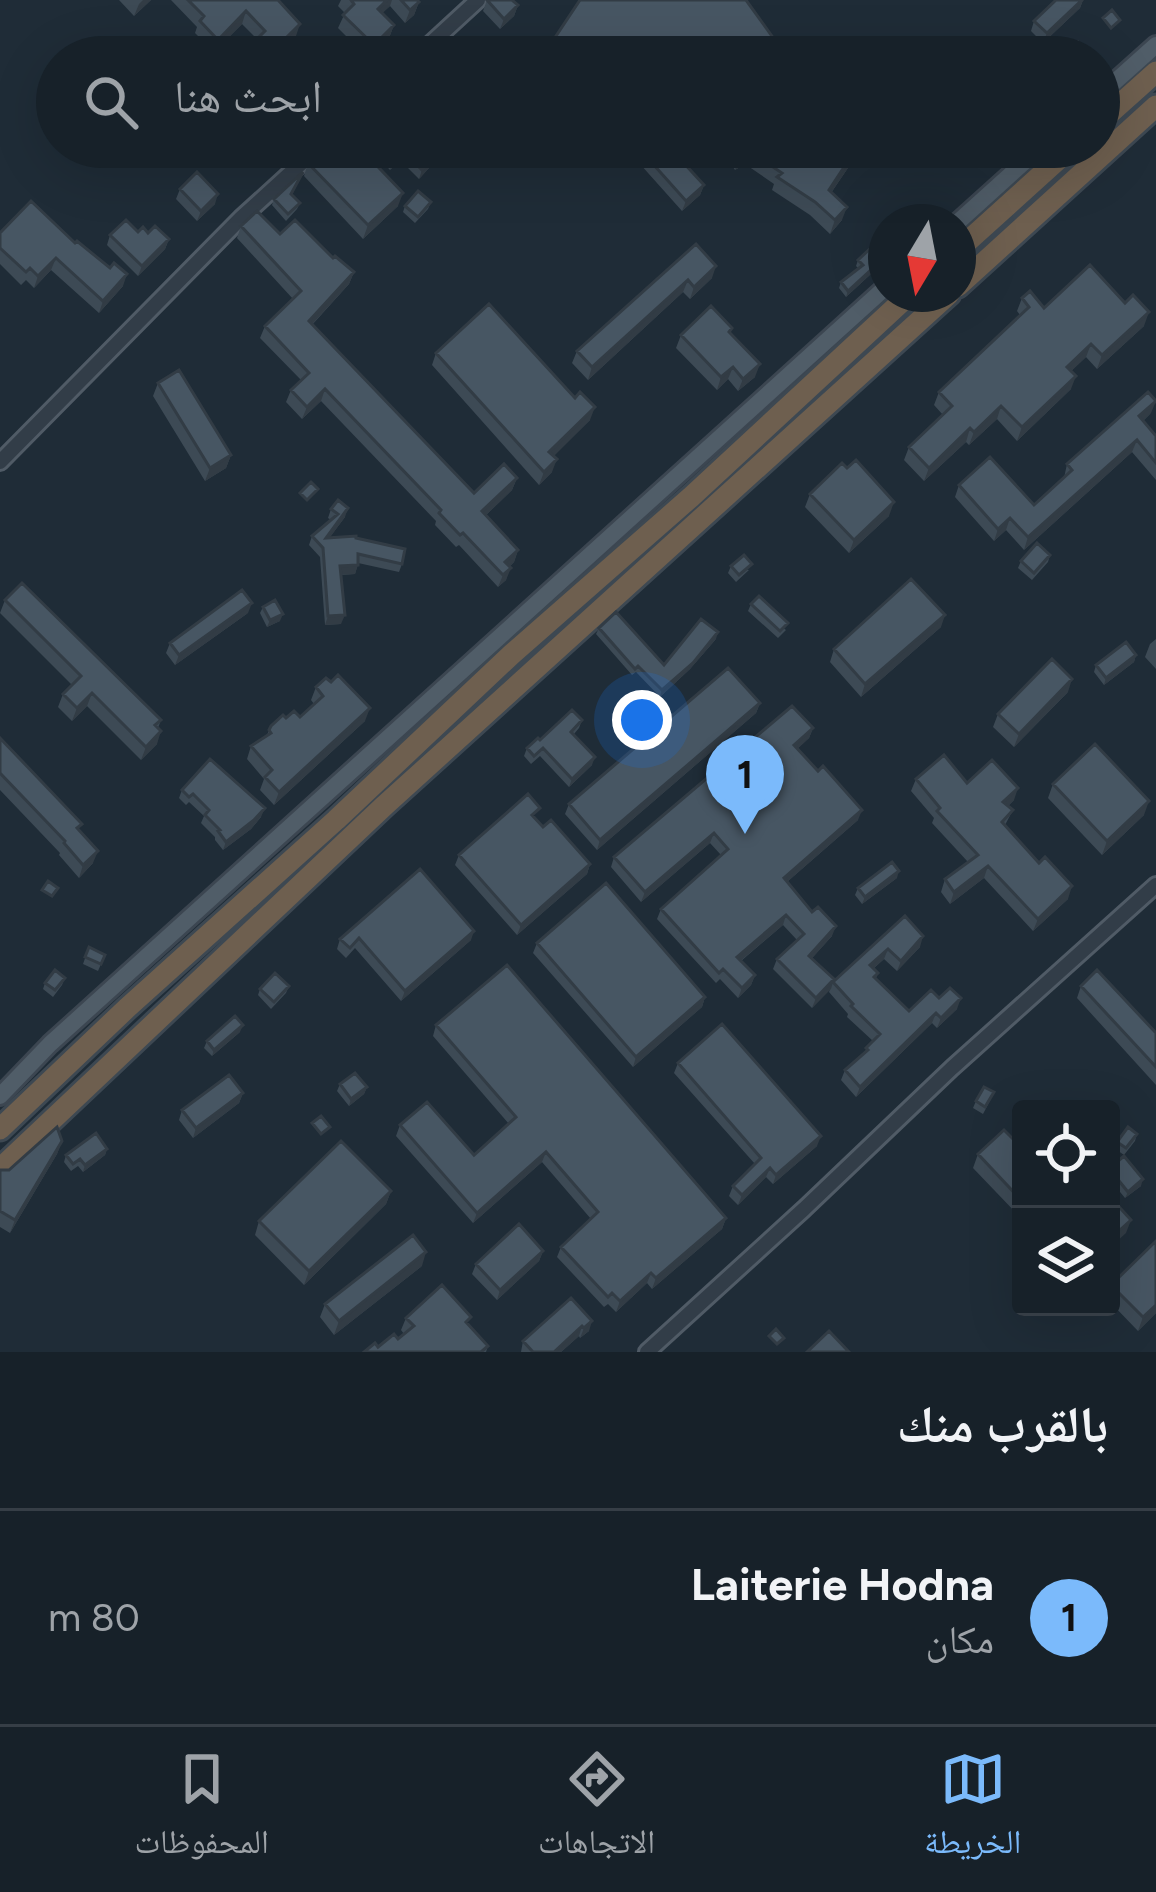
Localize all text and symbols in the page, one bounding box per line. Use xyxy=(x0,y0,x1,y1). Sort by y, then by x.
search box xyxy=(36,36,1120,168)
icon: search xyxy=(78,69,144,135)
text: ابحث هنا xyxy=(174,69,322,123)
north arrow xyxy=(868,204,976,312)
your location xyxy=(612,690,672,750)
pin: 1 xyxy=(706,735,784,834)
map controls xyxy=(1012,1100,1120,1316)
button: locate xyxy=(1012,1100,1120,1208)
button: layers xyxy=(1012,1208,1120,1316)
text: بالقرب منك xyxy=(897,1394,1108,1455)
text: Laiterie Hodna xyxy=(691,1557,994,1611)
text: 80 m xyxy=(48,1594,140,1641)
text: 1 xyxy=(1061,1594,1077,1641)
text: مكان xyxy=(926,1616,994,1663)
tab: المحفوظات xyxy=(135,1746,269,1874)
tab: الاتجاهات xyxy=(538,1746,655,1874)
tab: الخريطة xyxy=(924,1746,1021,1874)

